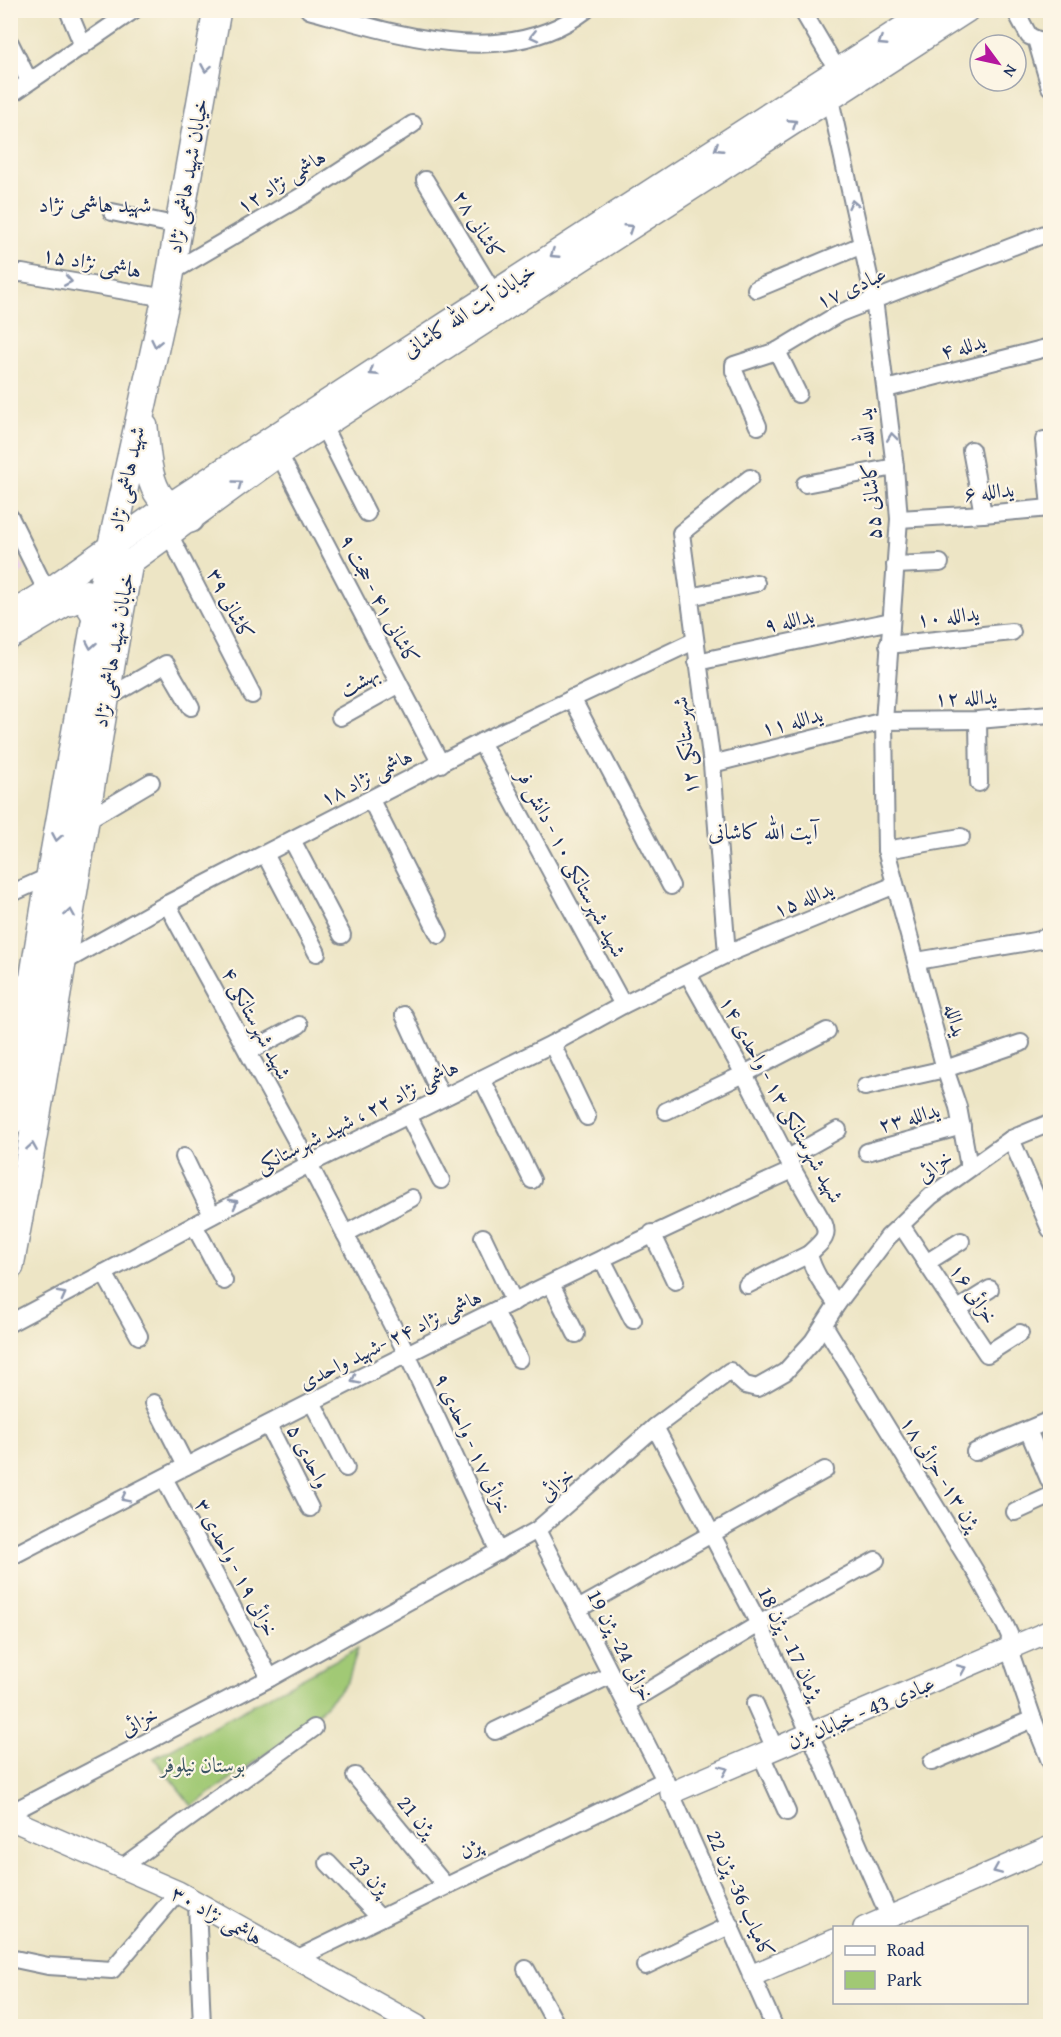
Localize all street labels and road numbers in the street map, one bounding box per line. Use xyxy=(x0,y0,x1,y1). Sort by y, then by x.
street label: خیابان شهید هاشمی نژاد xyxy=(158,96,216,256)
street label: هاشمی نژاد ۱۲ xyxy=(230,141,332,221)
street label: کاشانی ۲۸ xyxy=(446,184,512,266)
street label: هاشمی نژاد ۱۵ xyxy=(40,238,144,286)
street label: خیابان آیت الله کاشانی xyxy=(396,254,542,365)
street label: عبادی ۱۷ xyxy=(811,258,891,316)
street label: یدلله ۴ xyxy=(937,325,989,367)
street label: ید الله - کاشانی ۵۵ xyxy=(848,407,889,541)
street label: شهید هاشمی نژاد xyxy=(100,423,152,535)
street label: یدالله ۶ xyxy=(962,473,1016,509)
street label: کاشانی ۴۱ - حجت ۹ xyxy=(332,528,428,670)
street label: کاشانی ۳۹ xyxy=(200,562,262,646)
street label: خیابان شهید هاشمی نژاد xyxy=(84,570,142,730)
street label: یدالله ۱۰ xyxy=(915,597,981,635)
street label: یدالله ۹ xyxy=(761,600,817,640)
street label: بهشت xyxy=(333,657,385,705)
street label: یدالله ۱۲ xyxy=(934,680,998,714)
street label: شهرستانکی ۱۲ xyxy=(664,695,706,797)
street label: یدالله ۱۱ xyxy=(758,698,826,744)
street label: هاشمی نژاد ۱۸ xyxy=(314,740,418,814)
street label: شهید شهرستانکی ۱۰ - دانش فر xyxy=(508,762,635,963)
street label: یدالله ۱۵ xyxy=(768,873,838,925)
street label: شهید شهرستانکی ۴ xyxy=(214,961,300,1085)
street label: شهید شهرستانکی ۱۳ - واحدی ۱۴ xyxy=(712,990,852,1208)
street label: یدالله xyxy=(937,1000,975,1040)
street label: هاشمی نژاد ۲۲ ، شهید شهرستانکی xyxy=(250,1051,464,1181)
street label: یدالله ۲۳ xyxy=(875,1094,943,1140)
street label: خزائی xyxy=(909,1142,959,1190)
street label: خزائی ۱۶ xyxy=(942,1256,1006,1330)
street label: هاشمی نژاد ۲۴ -شهید واحدی xyxy=(293,1281,487,1397)
street label: خزائی ۱۷ - واحدی ۹ xyxy=(427,1367,519,1519)
street label: پژن ۱۳- حزائی ۱۸ xyxy=(893,1409,990,1539)
street label: واحدی ۵ xyxy=(280,1418,338,1494)
street label: خزائی xyxy=(531,1460,581,1508)
street label: خزائی ۱۹ - واحدی ۳ xyxy=(187,1492,287,1642)
street label: پژمان 17 - پژن 18 xyxy=(750,1581,833,1707)
street label: خزائی 24- پژن 19 xyxy=(580,1584,662,1706)
street label: عبادی 43 - خیابان پژن xyxy=(782,1667,940,1757)
street label: خزائی xyxy=(115,1698,163,1744)
street label: پژن 21 xyxy=(390,1788,445,1846)
street label: کامیاب 36- پژن 22 xyxy=(699,1825,783,1963)
street label: پژن xyxy=(453,1828,489,1867)
street label: پژن 23 xyxy=(343,1847,399,1904)
street label: هاشمی نژاد ۳۰ xyxy=(166,1877,268,1953)

